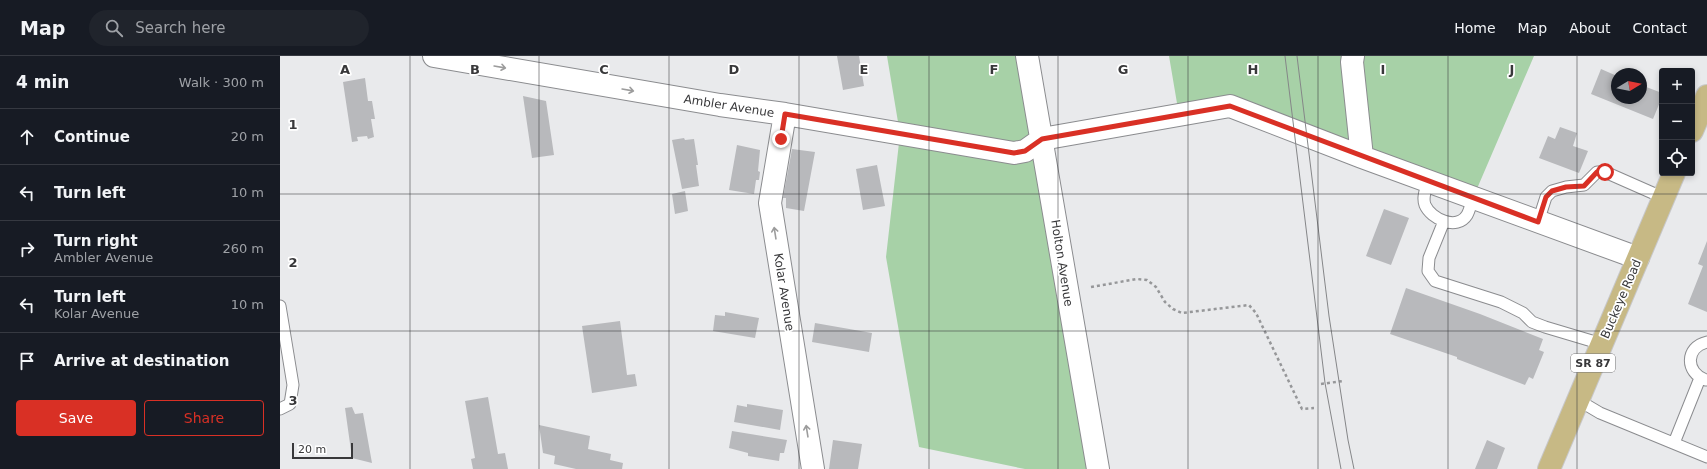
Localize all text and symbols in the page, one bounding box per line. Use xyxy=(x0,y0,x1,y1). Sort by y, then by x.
search box xyxy=(89,10,369,46)
text: Map xyxy=(20,17,65,39)
icon: search xyxy=(103,17,125,39)
text: Search here xyxy=(135,19,225,37)
text: Home xyxy=(1454,20,1496,36)
text: Map xyxy=(1518,20,1547,36)
text: About xyxy=(1569,20,1611,36)
text: Contact xyxy=(1633,20,1687,36)
text: A xyxy=(340,62,350,77)
text: B xyxy=(470,62,480,77)
text: C xyxy=(599,62,609,77)
text: D xyxy=(729,62,740,77)
text: E xyxy=(860,62,868,77)
text: F xyxy=(990,62,998,77)
text: G xyxy=(1118,62,1128,77)
text: H xyxy=(1248,62,1258,77)
text: I xyxy=(1381,62,1385,77)
text: J xyxy=(1509,62,1514,77)
one-way arrow xyxy=(493,64,506,72)
north arrow xyxy=(1611,68,1647,104)
map controls xyxy=(1659,68,1695,176)
button: + xyxy=(1659,68,1695,104)
text: 4 min xyxy=(16,72,69,92)
text: Walk · 300 m xyxy=(179,75,264,90)
one-way arrow xyxy=(621,86,634,94)
street label: Ambler Avenue xyxy=(683,92,775,120)
button: − xyxy=(1659,104,1695,140)
text: 1 xyxy=(288,117,298,132)
icon: ahead xyxy=(16,126,38,148)
text: Continue xyxy=(54,128,130,146)
text: 20 m xyxy=(231,129,264,144)
route end xyxy=(772,130,790,148)
button: locate xyxy=(1659,140,1695,176)
route start xyxy=(1596,163,1614,181)
icon: left xyxy=(16,182,38,204)
text: Turn left xyxy=(54,184,126,202)
text: 10 m xyxy=(231,185,264,200)
street label: Holton Avenue xyxy=(1048,219,1076,307)
one-way arrow xyxy=(771,227,779,240)
text: Turn right xyxy=(54,232,138,250)
icon: right xyxy=(16,238,38,260)
text: 260 m xyxy=(222,241,264,256)
text: Ambler Avenue xyxy=(54,250,153,265)
street label: Kolar Avenue xyxy=(771,252,797,332)
text: 2 xyxy=(288,255,298,270)
street label: Buckeye Road xyxy=(1598,257,1644,341)
text: Turn left xyxy=(54,288,126,306)
icon: left xyxy=(16,294,38,316)
text: 10 m xyxy=(231,297,264,312)
text: Kolar Avenue xyxy=(54,306,139,321)
icon: arrive xyxy=(16,350,38,372)
text: Arrive at destination xyxy=(54,352,229,370)
road number: SR 87 xyxy=(1571,354,1615,372)
text: 3 xyxy=(288,393,298,408)
button: Save xyxy=(16,400,136,436)
button: Share xyxy=(144,400,264,436)
one-way arrow xyxy=(803,424,811,437)
scale bar xyxy=(292,441,353,460)
text: 20 m xyxy=(298,443,326,456)

